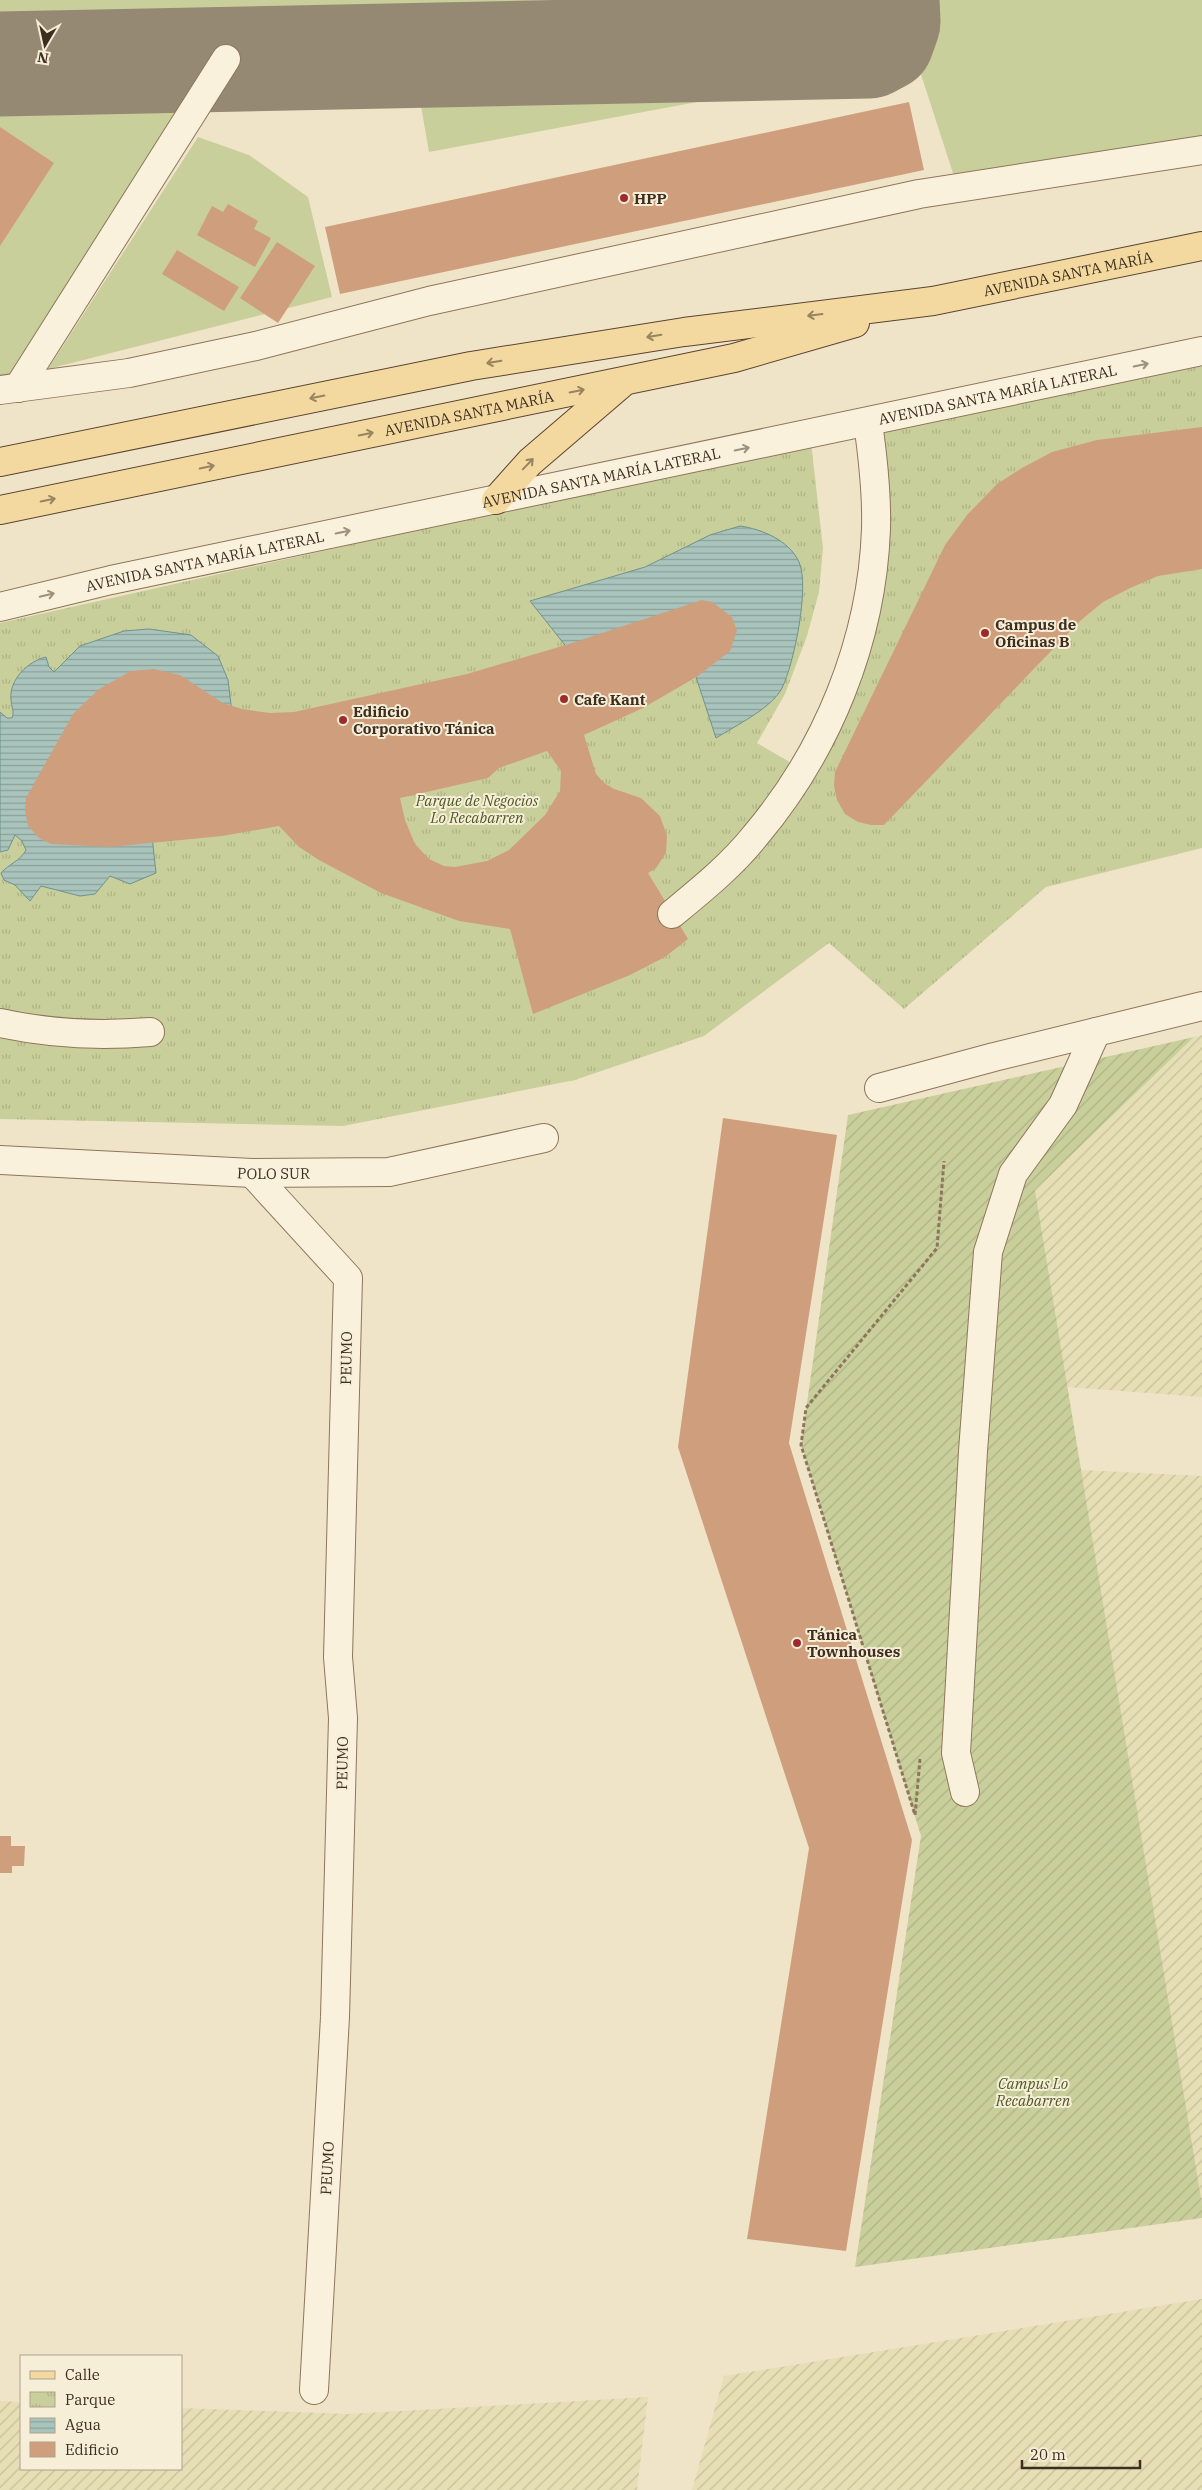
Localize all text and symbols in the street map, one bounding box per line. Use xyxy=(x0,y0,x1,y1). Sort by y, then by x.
north arrow xyxy=(20,20,70,70)
text: N xyxy=(36,48,50,68)
place label: HPP xyxy=(634,189,667,208)
marker: HPP xyxy=(618,192,630,204)
street label: AVENIDA SANTA MARÍA xyxy=(982,247,1155,300)
one-way arrow xyxy=(808,310,824,320)
one-way arrow xyxy=(647,332,663,342)
one-way arrow xyxy=(486,358,502,368)
one-way arrow xyxy=(1132,359,1148,369)
street label: AVENIDA SANTA MARÍA LATERAL xyxy=(876,360,1119,428)
street label: AVENIDA SANTA MARÍA xyxy=(383,386,556,440)
one-way arrow xyxy=(568,386,584,395)
one-way arrow xyxy=(310,393,326,403)
one-way arrow xyxy=(357,429,373,438)
street label: AVENIDA SANTA MARÍA LATERAL xyxy=(480,443,722,511)
one-way arrow xyxy=(734,444,750,453)
one-way arrow xyxy=(522,458,534,471)
one-way arrow xyxy=(198,462,214,472)
one-way arrow xyxy=(39,495,55,505)
street label: AVENIDA SANTA MARÍA LATERAL xyxy=(84,526,326,595)
one-way arrow xyxy=(335,527,351,536)
one-way arrow xyxy=(39,590,55,599)
place label: Campus de Oficinas B xyxy=(995,615,1076,651)
marker: Campus de Oficinas B xyxy=(979,627,991,639)
place label: Cafe Kant xyxy=(574,690,646,709)
marker: Cafe Kant xyxy=(558,693,570,705)
place label: Edificio Corporativo Tánica xyxy=(353,702,495,738)
marker: Edificio Corporativo Tánica xyxy=(337,714,349,726)
park label: Parque de Negocios Lo Recabarren xyxy=(415,791,539,827)
street label: POLO SUR xyxy=(237,1163,310,1183)
street label: PEUMO xyxy=(336,1331,356,1385)
place label: Tánica Townhouses xyxy=(807,1625,900,1661)
marker: Tánica Townhouses xyxy=(791,1637,803,1649)
street label: PEUMO xyxy=(332,1736,352,1790)
park label: Campus Lo Recabarren xyxy=(995,2074,1071,2110)
street label: PEUMO xyxy=(316,2141,338,2195)
legend xyxy=(20,2355,182,2470)
text: Calle xyxy=(65,2365,100,2384)
text: Parque xyxy=(65,2390,115,2409)
text: Agua xyxy=(65,2415,101,2434)
scale bar xyxy=(1022,2438,1140,2470)
text: Edificio xyxy=(65,2440,119,2459)
text: 20 m xyxy=(1030,2445,1066,2464)

